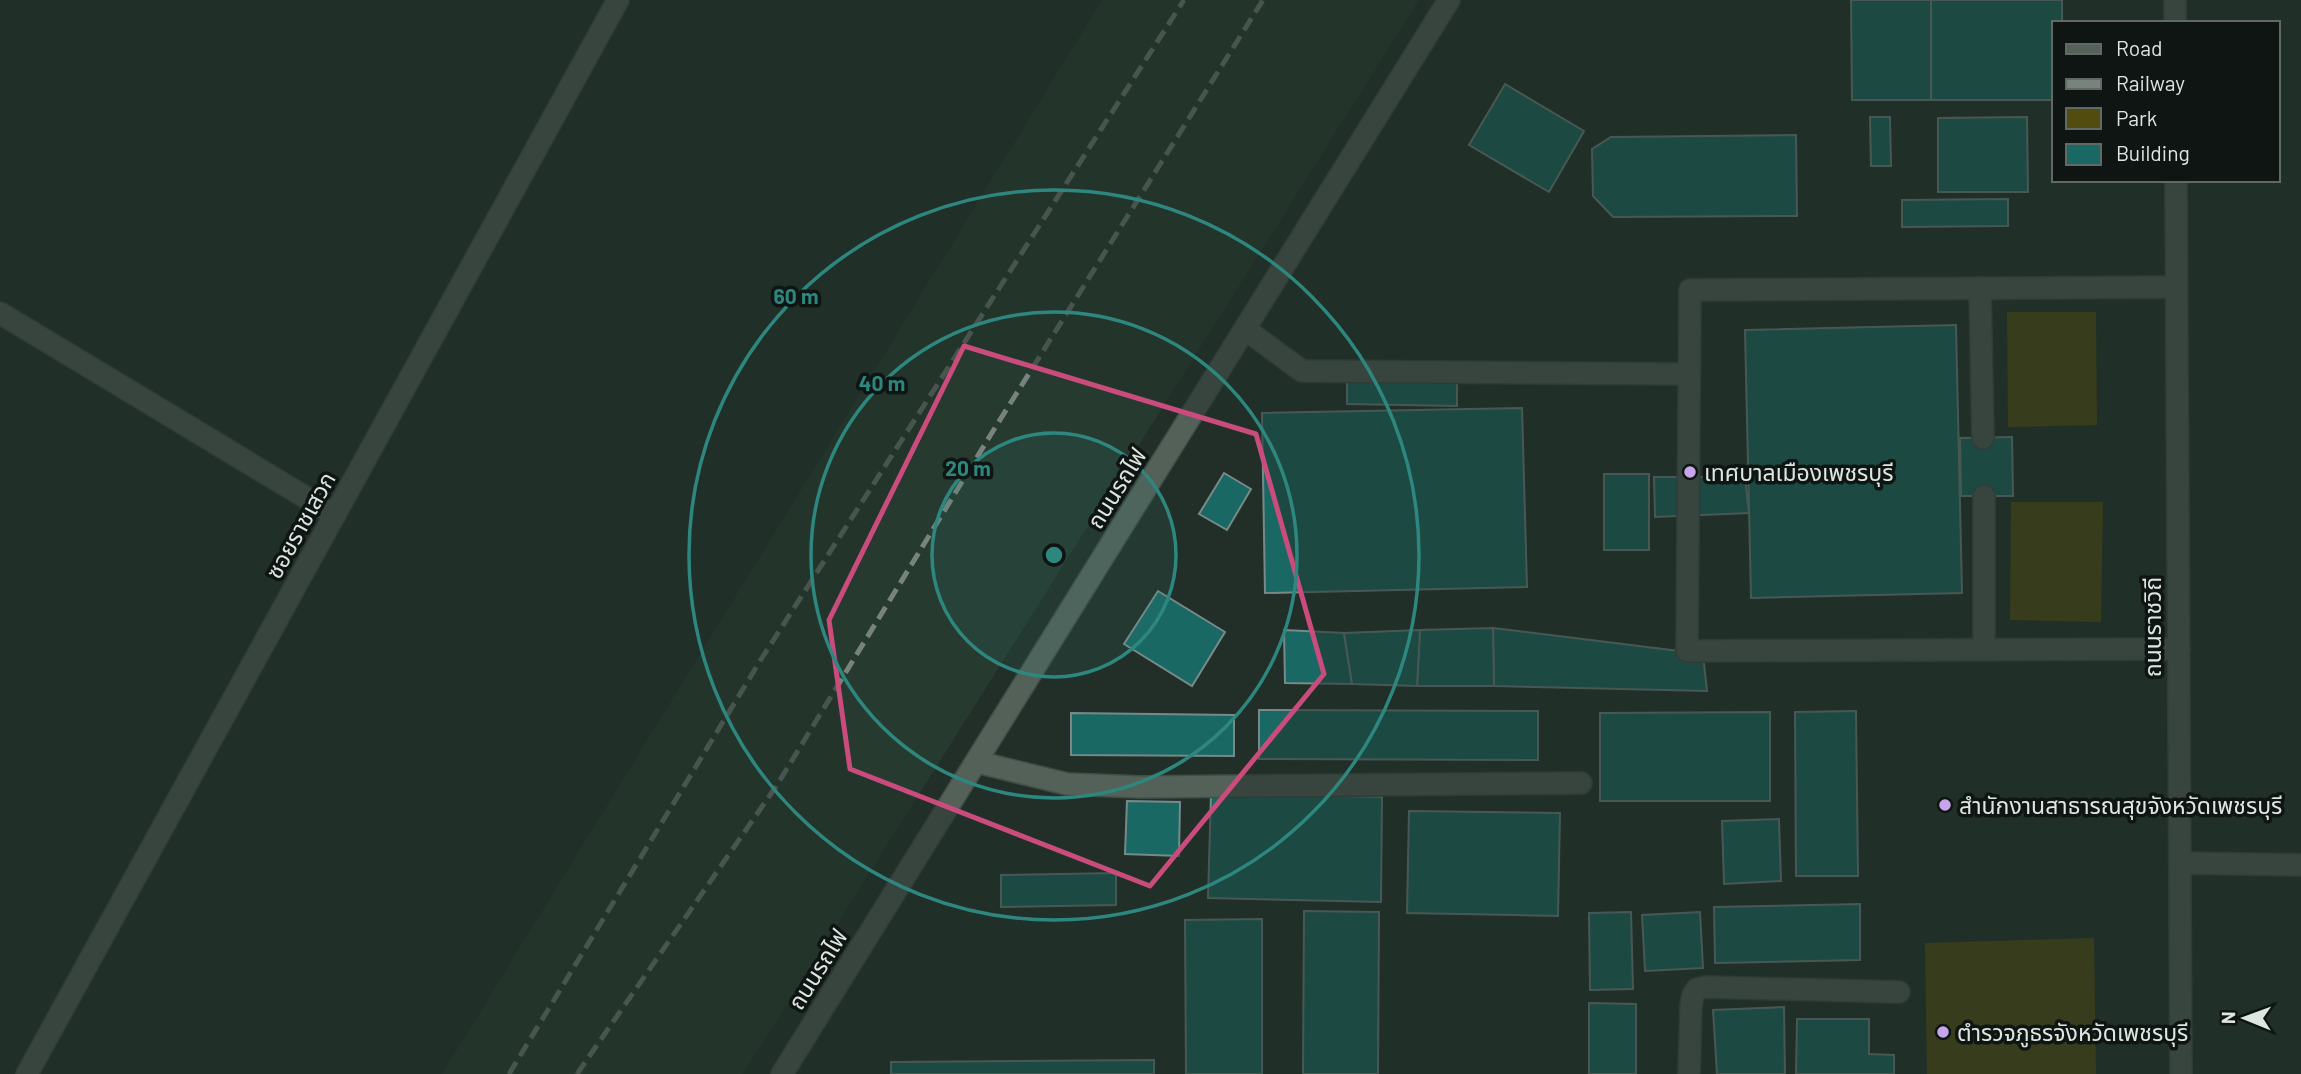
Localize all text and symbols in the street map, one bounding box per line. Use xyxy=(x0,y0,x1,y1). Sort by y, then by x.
legend xyxy=(2052,21,2280,182)
text: Road xyxy=(2116,35,2162,60)
text: Railway xyxy=(2116,70,2185,95)
text: Park xyxy=(2116,105,2157,130)
text: Building xyxy=(2116,140,2190,165)
text: 60 m xyxy=(774,283,818,308)
text: 40 m xyxy=(859,370,905,395)
street label: ถนนรถไฟ xyxy=(1080,442,1152,533)
text: 20 m xyxy=(945,455,991,480)
place label: เทศบาลเมืองเพชรบุรี xyxy=(1704,458,1893,487)
marker: เทศบาลเมืองเพชรบุรี xyxy=(1682,464,1698,480)
street label: ซอยราชเสวก xyxy=(259,467,341,583)
centre of rings xyxy=(1042,543,1066,567)
street label: ถนนราชวิถี xyxy=(2138,577,2166,677)
place label: สำนักงานสาธารณสุขจังหวัดเพชรบุรี xyxy=(1959,791,2282,820)
marker: สำนักงานสาธารณสุขจังหวัดเพชรบุรี xyxy=(1937,797,1953,813)
street label: ถนนรถไฟ xyxy=(781,923,853,1014)
north arrow xyxy=(2210,983,2280,1053)
text: N xyxy=(2216,1011,2239,1024)
place label: ตำรวจภูธรจังหวัดเพชรบุรี xyxy=(1957,1018,2188,1048)
marker: ตำรวจภูธรจังหวัดเพชรบุรี xyxy=(1935,1024,1951,1040)

